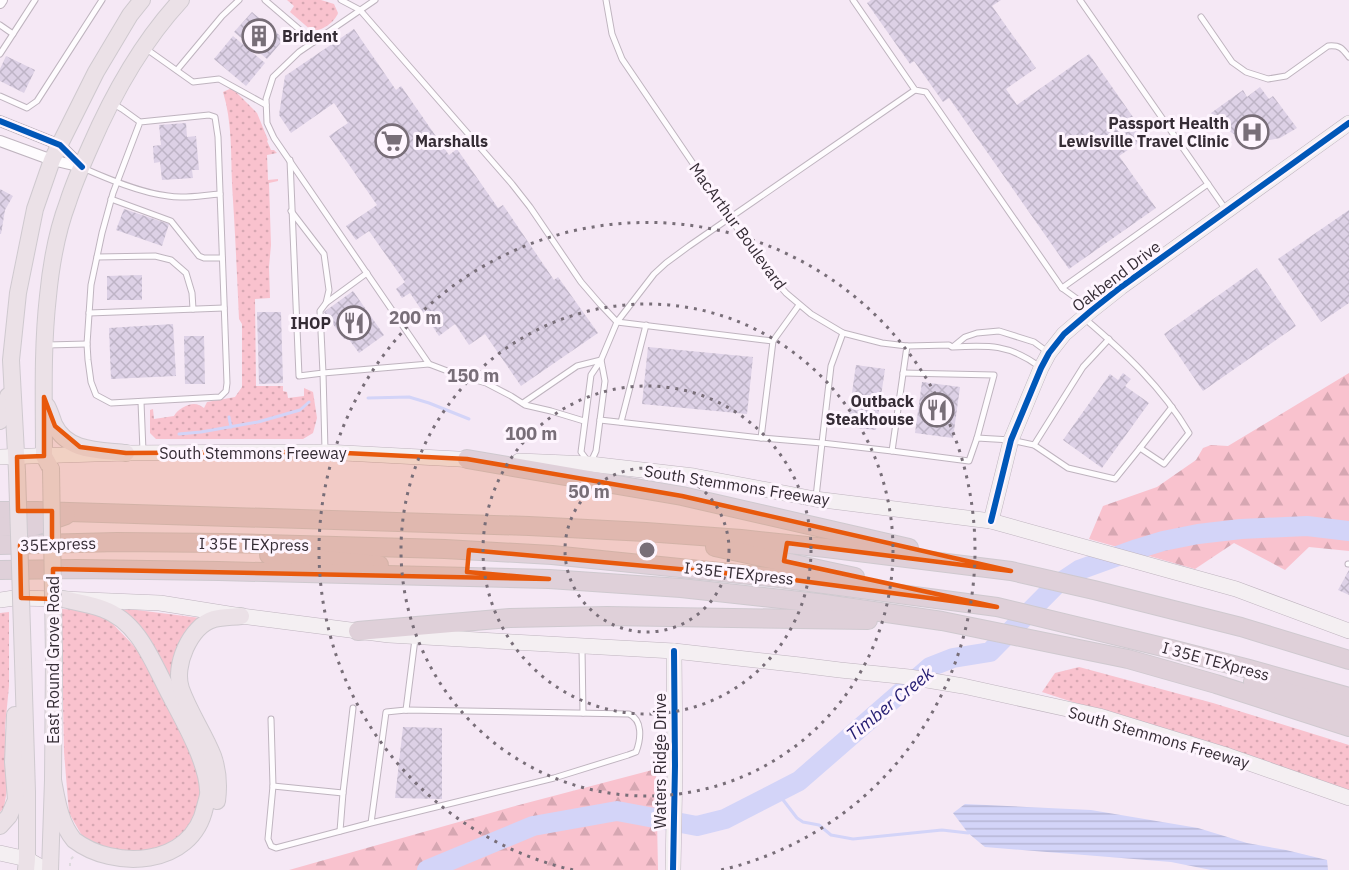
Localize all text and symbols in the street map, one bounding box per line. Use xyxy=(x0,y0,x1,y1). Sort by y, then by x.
building icon: Brident xyxy=(241,18,277,54)
place label: Brident xyxy=(282,26,338,46)
place label: Passport Health Lewisville Travel Clinic xyxy=(1058,113,1229,151)
hospital icon: Passport Health Lewisville Travel Clinic xyxy=(1234,114,1270,150)
supermarket icon: Marshalls xyxy=(374,123,410,159)
place label: Marshalls xyxy=(415,131,488,151)
street label: MacArthur Boulevard xyxy=(685,159,791,293)
street label: Oakbend Drive xyxy=(1068,236,1164,316)
restaurant icon: IHOP xyxy=(336,305,372,341)
text: 200 m xyxy=(389,306,441,329)
place label: IHOP xyxy=(291,313,331,333)
text: 150 m xyxy=(447,364,499,387)
place label: Outback Steakhouse xyxy=(826,391,915,429)
restaurant icon: Outback Steakhouse xyxy=(919,392,955,428)
text: 100 m xyxy=(505,422,557,445)
street label: South Stemmons Freeway xyxy=(159,443,347,463)
street label: South Stemmons Freeway xyxy=(643,460,831,510)
text: 50 m xyxy=(568,480,610,503)
street label: 35Express xyxy=(20,533,96,555)
street label: I 35E TEXpress xyxy=(199,533,309,555)
centre of rings xyxy=(637,540,657,560)
street label: I 35E TEXpress xyxy=(683,557,795,589)
street label: East Round Grove Road xyxy=(43,576,63,744)
street label: I 35E TEXpress xyxy=(1160,637,1272,685)
water label: Timber Creek xyxy=(842,661,938,746)
street label: Waters Ridge Drive xyxy=(650,693,670,829)
street label: South Stemmons Freeway xyxy=(1066,702,1252,772)

